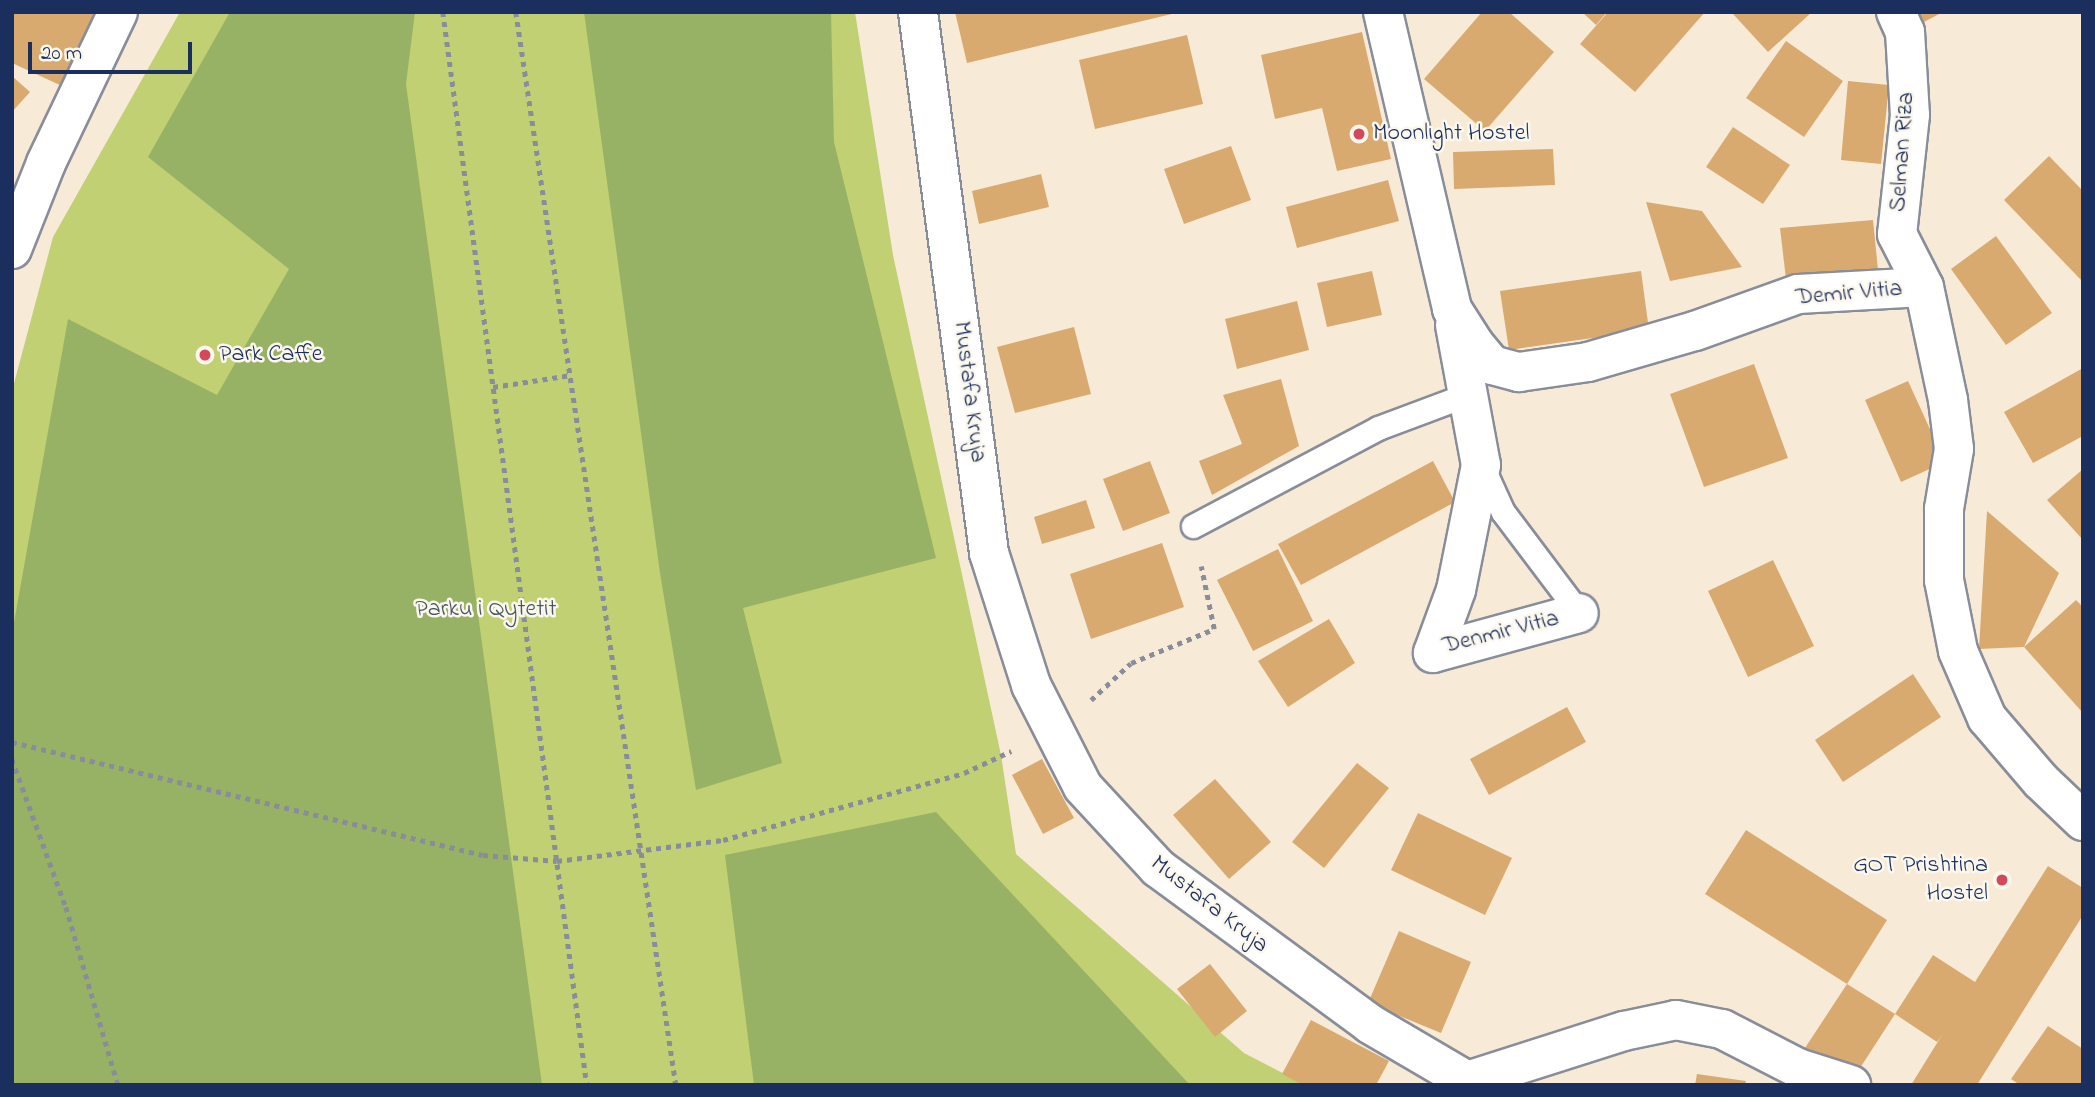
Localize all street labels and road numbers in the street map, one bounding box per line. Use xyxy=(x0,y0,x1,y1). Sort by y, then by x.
street label: Selman Riza xyxy=(1884,91,1922,213)
street label: Demir Vitia xyxy=(1795,275,1903,313)
street label: Mustafa Kruja xyxy=(946,320,992,464)
street label: Denmir Vitia xyxy=(1440,605,1562,661)
street label: Mustafa Kruja xyxy=(1144,850,1274,960)

